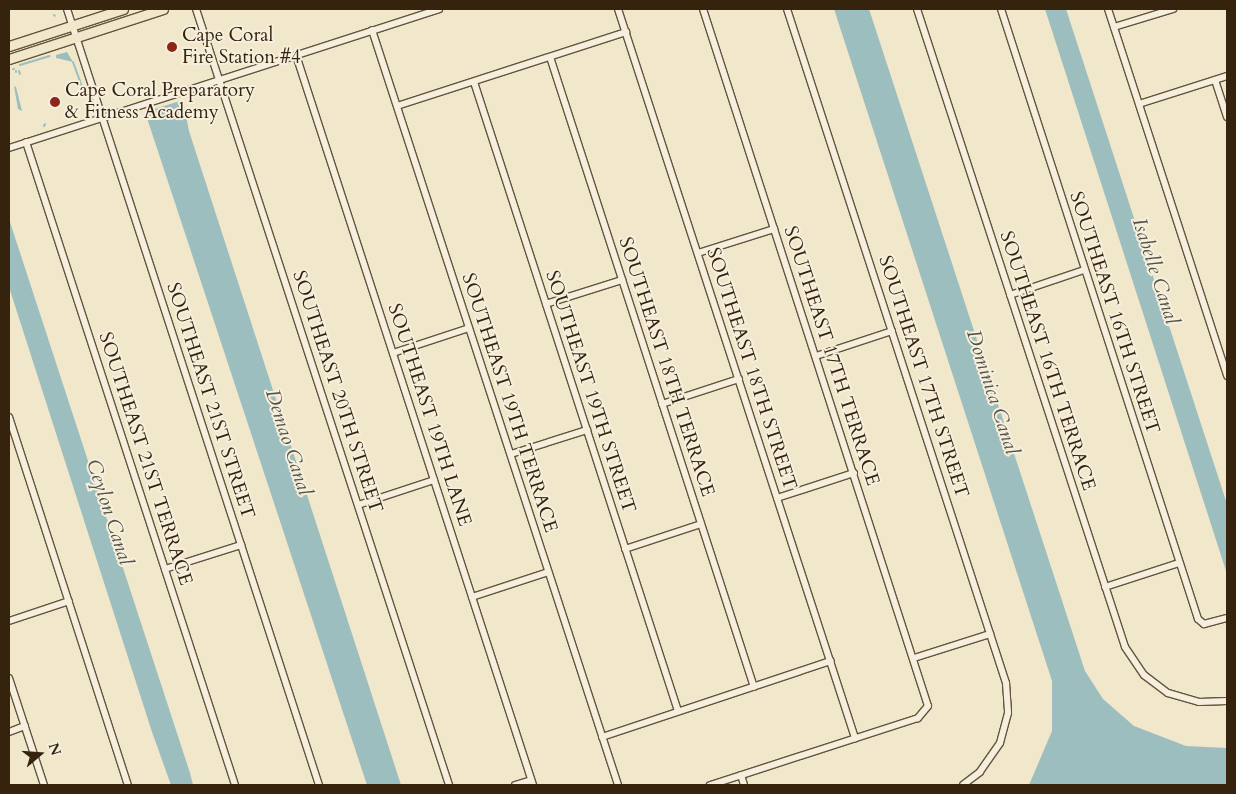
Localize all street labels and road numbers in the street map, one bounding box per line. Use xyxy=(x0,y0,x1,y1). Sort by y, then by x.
street label: SOUTHEAST 16TH STREET xyxy=(1064,189,1164,437)
street label: SOUTHEAST 17TH TERRACE xyxy=(778,224,884,488)
street label: SOUTHEAST 16TH TERRACE xyxy=(994,229,1100,493)
street label: SOUTHEAST 18TH TERRACE xyxy=(613,235,719,499)
street label: SOUTHEAST 18TH STREET xyxy=(701,245,801,493)
street label: SOUTHEAST 17TH STREET xyxy=(873,253,973,501)
street label: SOUTHEAST 20TH STREET xyxy=(287,268,387,516)
street label: SOUTHEAST 19TH STREET xyxy=(540,268,640,516)
street label: SOUTHEAST 19TH TERRACE xyxy=(456,271,562,535)
street label: SOUTHEAST 21ST STREET xyxy=(161,280,259,522)
street label: SOUTHEAST 19TH LANE xyxy=(382,301,476,529)
street label: SOUTHEAST 21ST TERRACE xyxy=(93,330,197,588)

